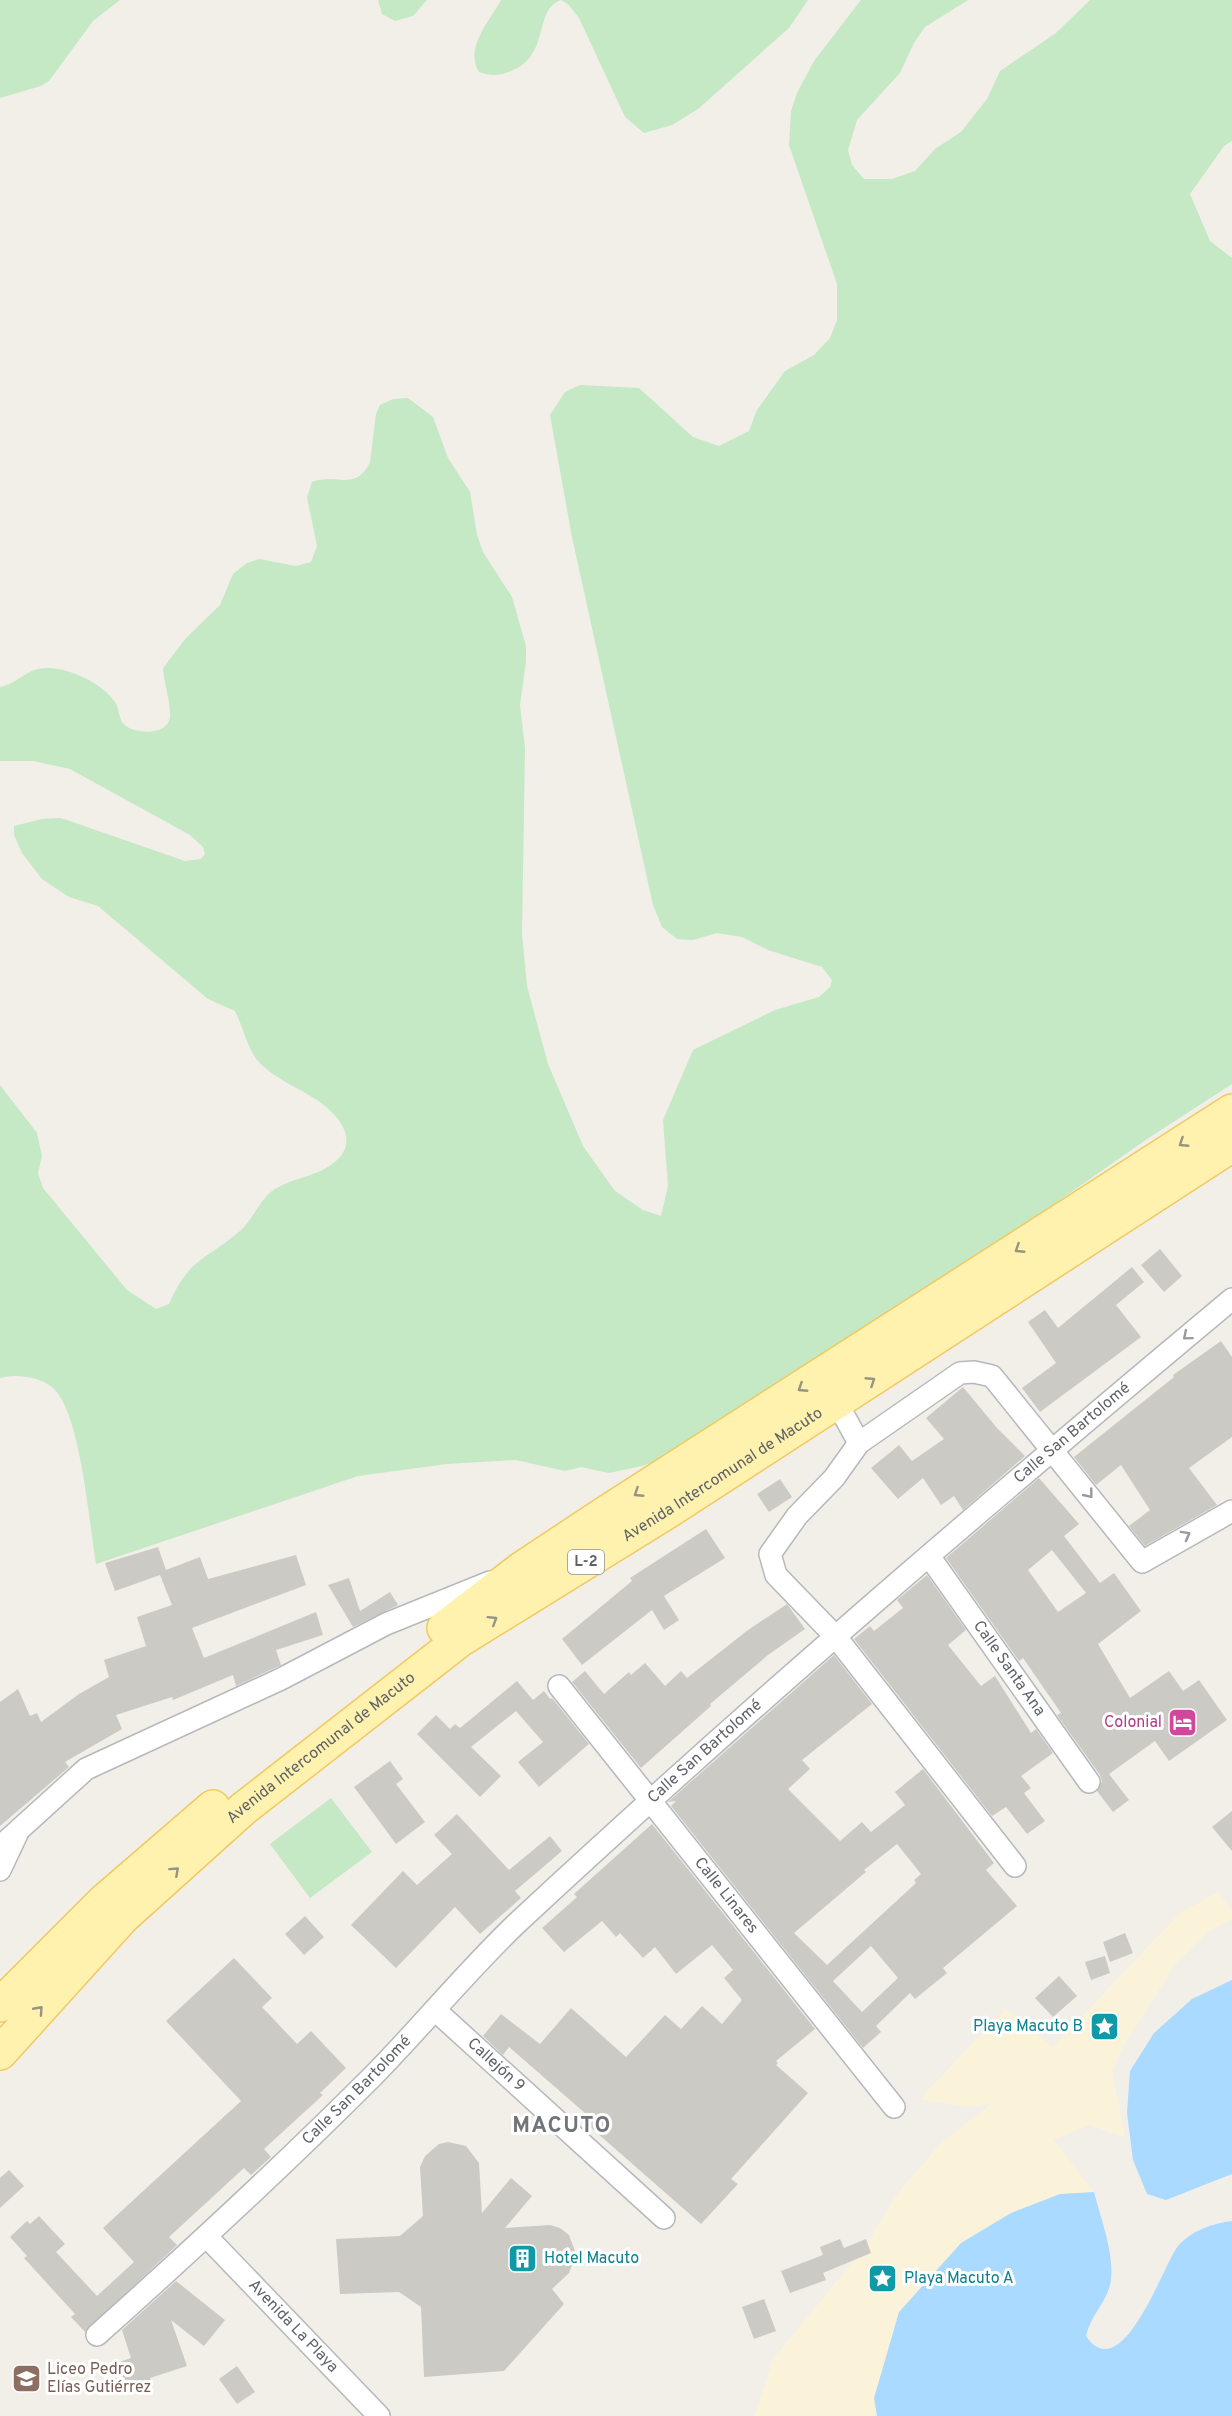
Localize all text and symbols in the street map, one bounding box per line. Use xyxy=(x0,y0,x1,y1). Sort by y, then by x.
one-way arrow xyxy=(1179,1136,1190,1147)
one-way arrow xyxy=(1015,1242,1026,1253)
one-way arrow xyxy=(1183,1329,1194,1340)
one-way arrow xyxy=(864,1377,875,1388)
street label: Calle San Bartolomé xyxy=(1010,1378,1135,1488)
one-way arrow xyxy=(798,1380,808,1392)
street label: Avenida Intercomunal de Macuto xyxy=(619,1403,827,1547)
one-way arrow xyxy=(633,1485,644,1496)
one-way arrow xyxy=(1081,1488,1092,1499)
one-way arrow xyxy=(1180,1531,1191,1543)
road number: L-2 xyxy=(568,1550,604,1574)
one-way arrow xyxy=(487,1615,497,1627)
street label: Calle Santa Ana xyxy=(968,1617,1049,1720)
street label: Avenida Intercomunal de Macuto xyxy=(223,1668,420,1828)
street label: Calle San Bartolomé xyxy=(644,1696,766,1808)
hotel icon: Colonial xyxy=(1167,1707,1199,1739)
place label: Colonial xyxy=(1104,1713,1162,1733)
street label: Calle Linares xyxy=(689,1853,762,1938)
one-way arrow xyxy=(168,1867,179,1878)
one-way arrow xyxy=(32,2006,43,2017)
place icon: Playa Macuto B xyxy=(1088,2011,1120,2043)
place label: Playa Macuto B xyxy=(973,2017,1083,2037)
street label: Calle San Bartolomé xyxy=(298,2032,416,2150)
street label: Callejón 9 xyxy=(463,2034,529,2096)
district label: MACUTO xyxy=(512,2113,612,2140)
building icon: Hotel Macuto xyxy=(507,2243,539,2275)
place label: Hotel Macuto xyxy=(544,2249,639,2269)
place icon: Playa Macuto A xyxy=(867,2263,899,2295)
place label: Playa Macuto A xyxy=(904,2269,1014,2289)
street label: Avenida La Playa xyxy=(244,2276,342,2377)
place label: Liceo Pedro Elías Gutiérrez xyxy=(47,2360,151,2398)
school or university icon: Liceo Pedro Elías Gutiérrez xyxy=(10,2363,42,2395)

